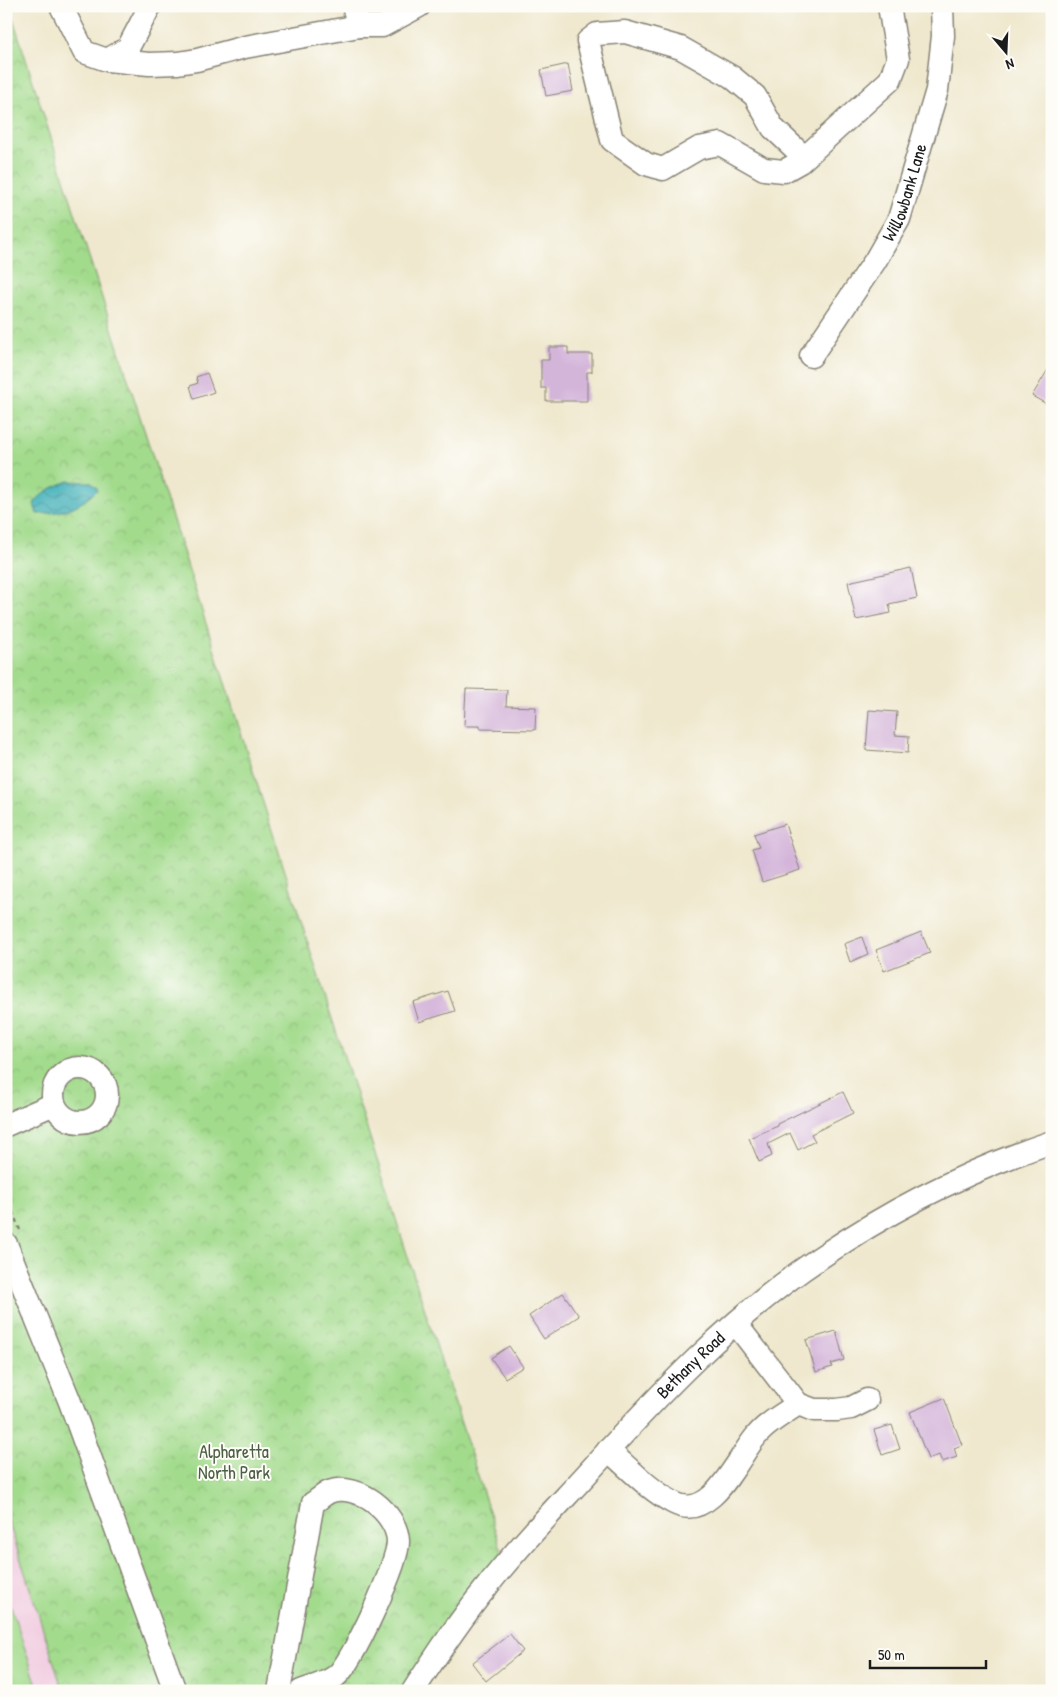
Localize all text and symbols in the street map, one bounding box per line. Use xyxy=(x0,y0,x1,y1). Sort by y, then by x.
north arrow xyxy=(980,28,1030,78)
text: N xyxy=(1003,55,1017,75)
street label: Willowbank Lane xyxy=(876,141,933,246)
street label: Bethany Road xyxy=(650,1326,730,1404)
park label: Alpharetta North Park xyxy=(198,1439,270,1485)
scale bar xyxy=(870,1637,987,1669)
text: 50 m xyxy=(878,1644,905,1665)

